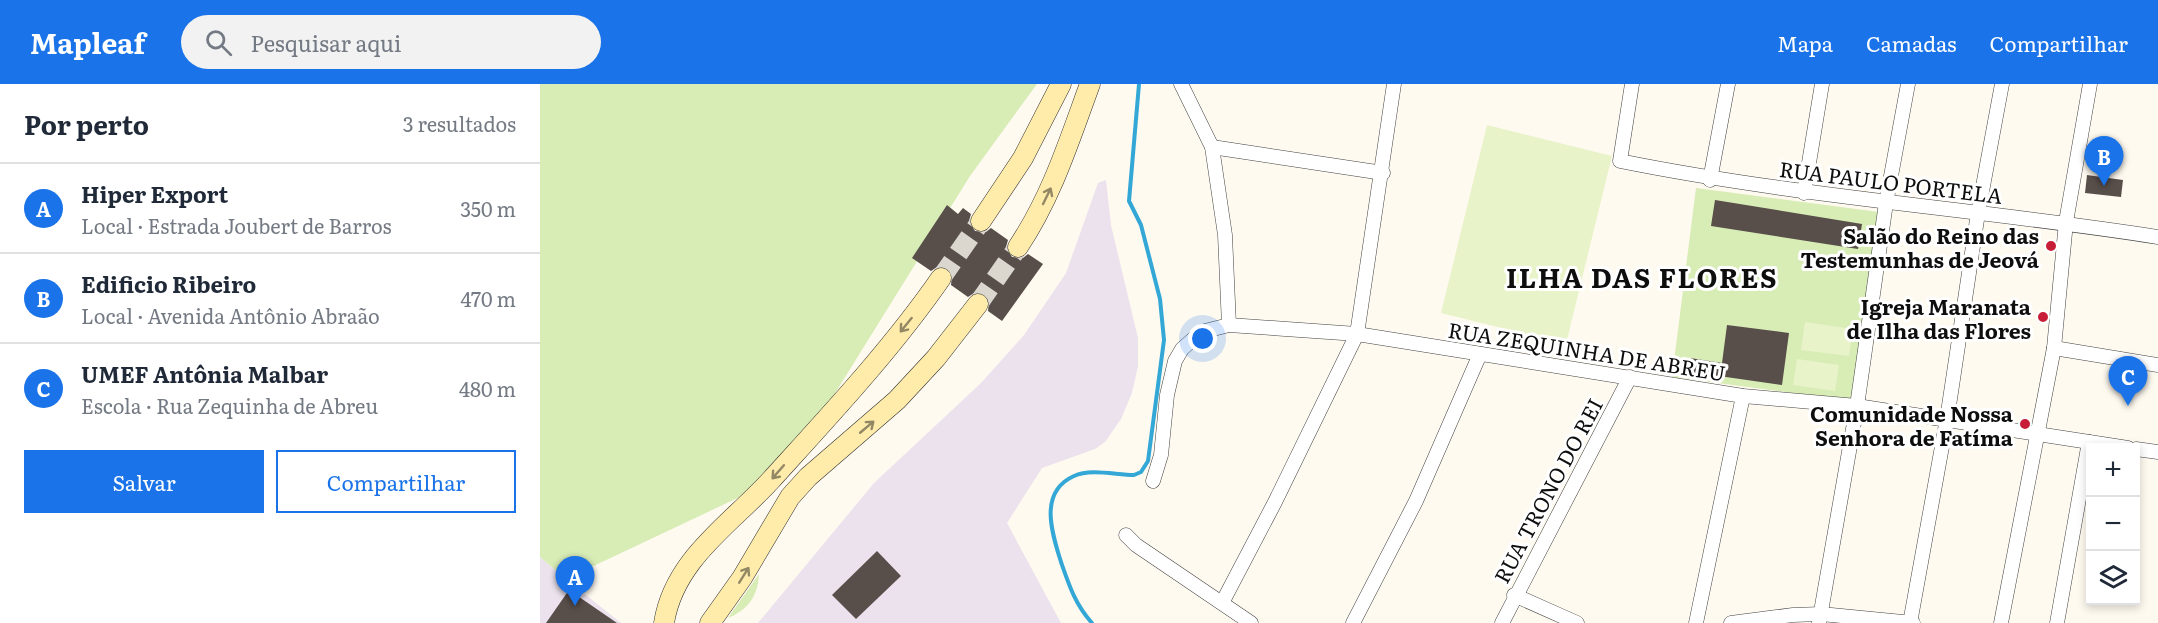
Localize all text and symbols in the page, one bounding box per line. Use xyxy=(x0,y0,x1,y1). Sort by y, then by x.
search box xyxy=(181,15,601,69)
text: Mapleaf xyxy=(30,21,145,63)
icon: search xyxy=(202,26,235,59)
text: Pesquisar aqui xyxy=(250,26,401,59)
text: Mapa xyxy=(1777,27,1833,58)
text: Camadas xyxy=(1866,27,1957,58)
text: Compartilhar xyxy=(1990,27,2128,58)
text: Por perto xyxy=(24,104,149,143)
text: 3 resultados xyxy=(403,108,516,138)
pin: B xyxy=(2084,136,2124,186)
street label: RUA PAULO PORTELA xyxy=(1778,152,2005,210)
text: Hiper Export xyxy=(81,177,228,210)
one-way arrow xyxy=(1042,188,1054,206)
text: A xyxy=(36,193,51,223)
text: 350 m xyxy=(460,193,516,223)
text: Local · Estrada Joubert de Barros xyxy=(81,210,391,240)
place label: Salão do Reino das Testemunhas de Jeová xyxy=(1801,219,2040,274)
marker: Salão do Reino das Testemunhas de Jeová xyxy=(2044,239,2058,253)
district label: ILHA DAS FLORES xyxy=(1506,256,1778,296)
text: Edificio Ribeiro xyxy=(81,267,256,300)
text: B xyxy=(37,283,50,313)
text: 470 m xyxy=(461,283,516,313)
place label: Igreja Maranata de Ilha das Flores xyxy=(1847,290,2032,345)
text: Local · Avenida Antônio Abraão xyxy=(81,300,380,330)
marker: Igreja Maranata de Ilha das Flores xyxy=(2036,310,2050,324)
street label: RUA ZEQUINHA DE ABREU xyxy=(1446,313,1728,387)
one-way arrow xyxy=(899,317,913,332)
your location xyxy=(1188,324,1217,353)
pin: C xyxy=(2108,356,2148,406)
text: UMEF Antônia Malbar xyxy=(81,357,328,390)
text: C xyxy=(36,373,51,403)
text: 480 m xyxy=(459,373,516,403)
text: Escola · Rua Zequinha de Abreu xyxy=(81,390,378,420)
street label: RUA TRONO DO REI xyxy=(1485,392,1609,588)
place label: Comunidade Nossa Senhora de Fatíma xyxy=(1810,397,2014,452)
marker: Comunidade Nossa Senhora de Fatíma xyxy=(2018,417,2032,431)
one-way arrow xyxy=(859,421,875,434)
map controls xyxy=(2086,443,2140,605)
button: + xyxy=(2086,443,2140,497)
button: Salvar xyxy=(24,450,264,513)
button: Compartilhar xyxy=(276,450,516,513)
one-way arrow xyxy=(771,464,785,479)
button: − xyxy=(2086,497,2140,551)
button: layers xyxy=(2086,551,2140,605)
pin: A xyxy=(555,556,594,606)
one-way arrow xyxy=(738,567,750,584)

